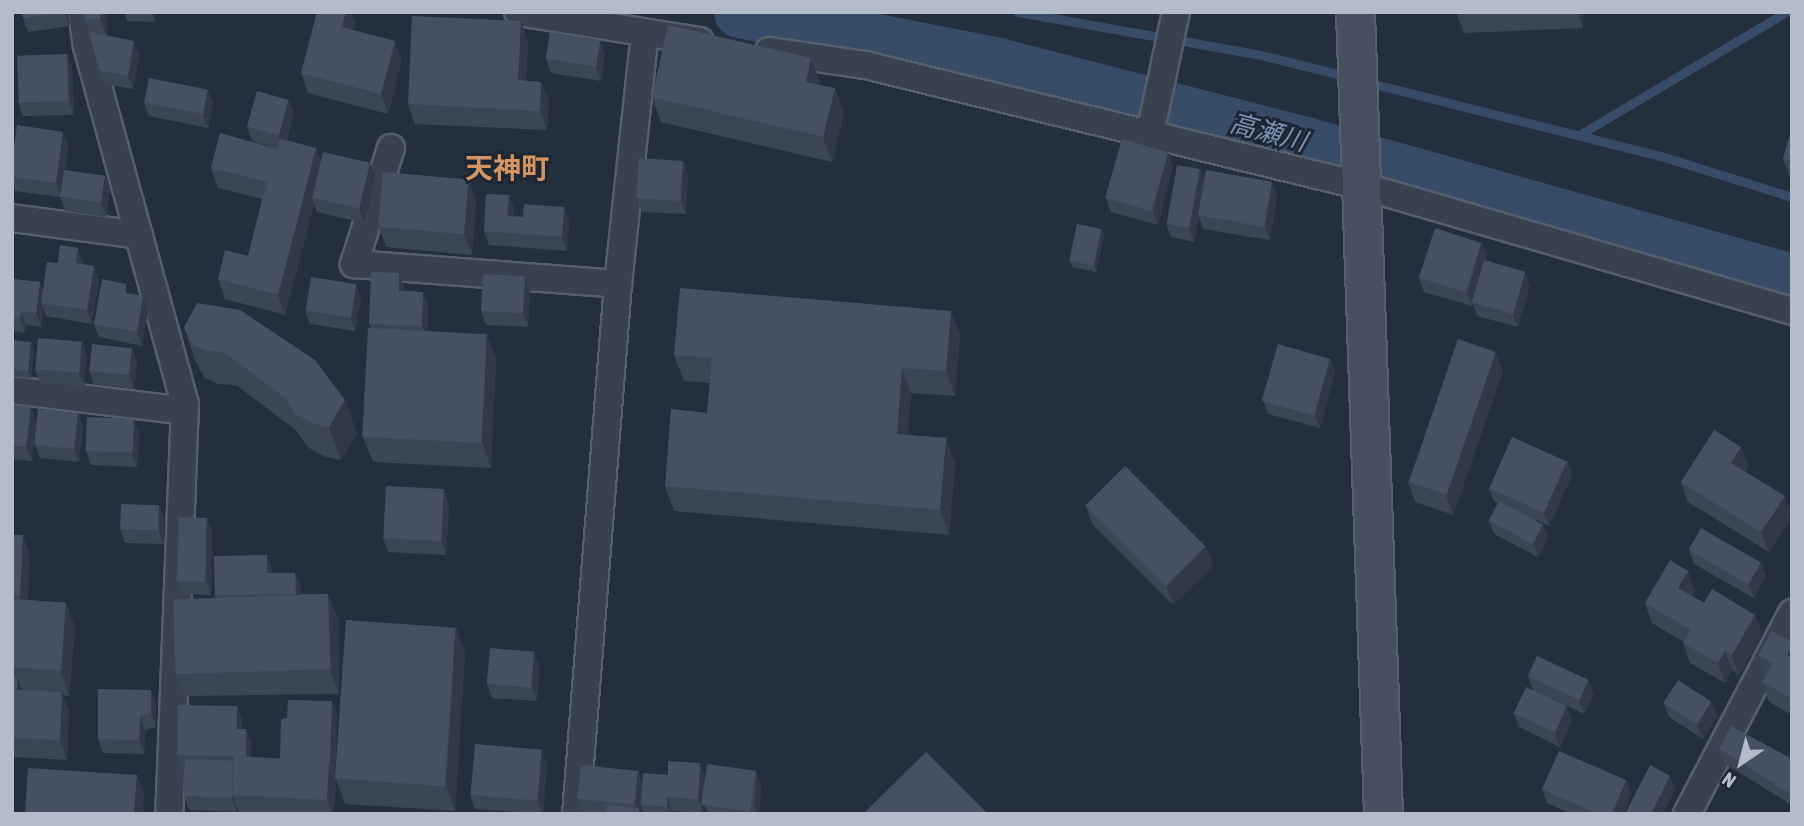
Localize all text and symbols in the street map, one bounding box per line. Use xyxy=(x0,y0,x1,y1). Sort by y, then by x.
water label: 高瀬川 xyxy=(1226,108,1310,158)
district label: 天神町 xyxy=(465,151,549,185)
north arrow xyxy=(1706,728,1776,798)
text: N xyxy=(1718,768,1740,792)

